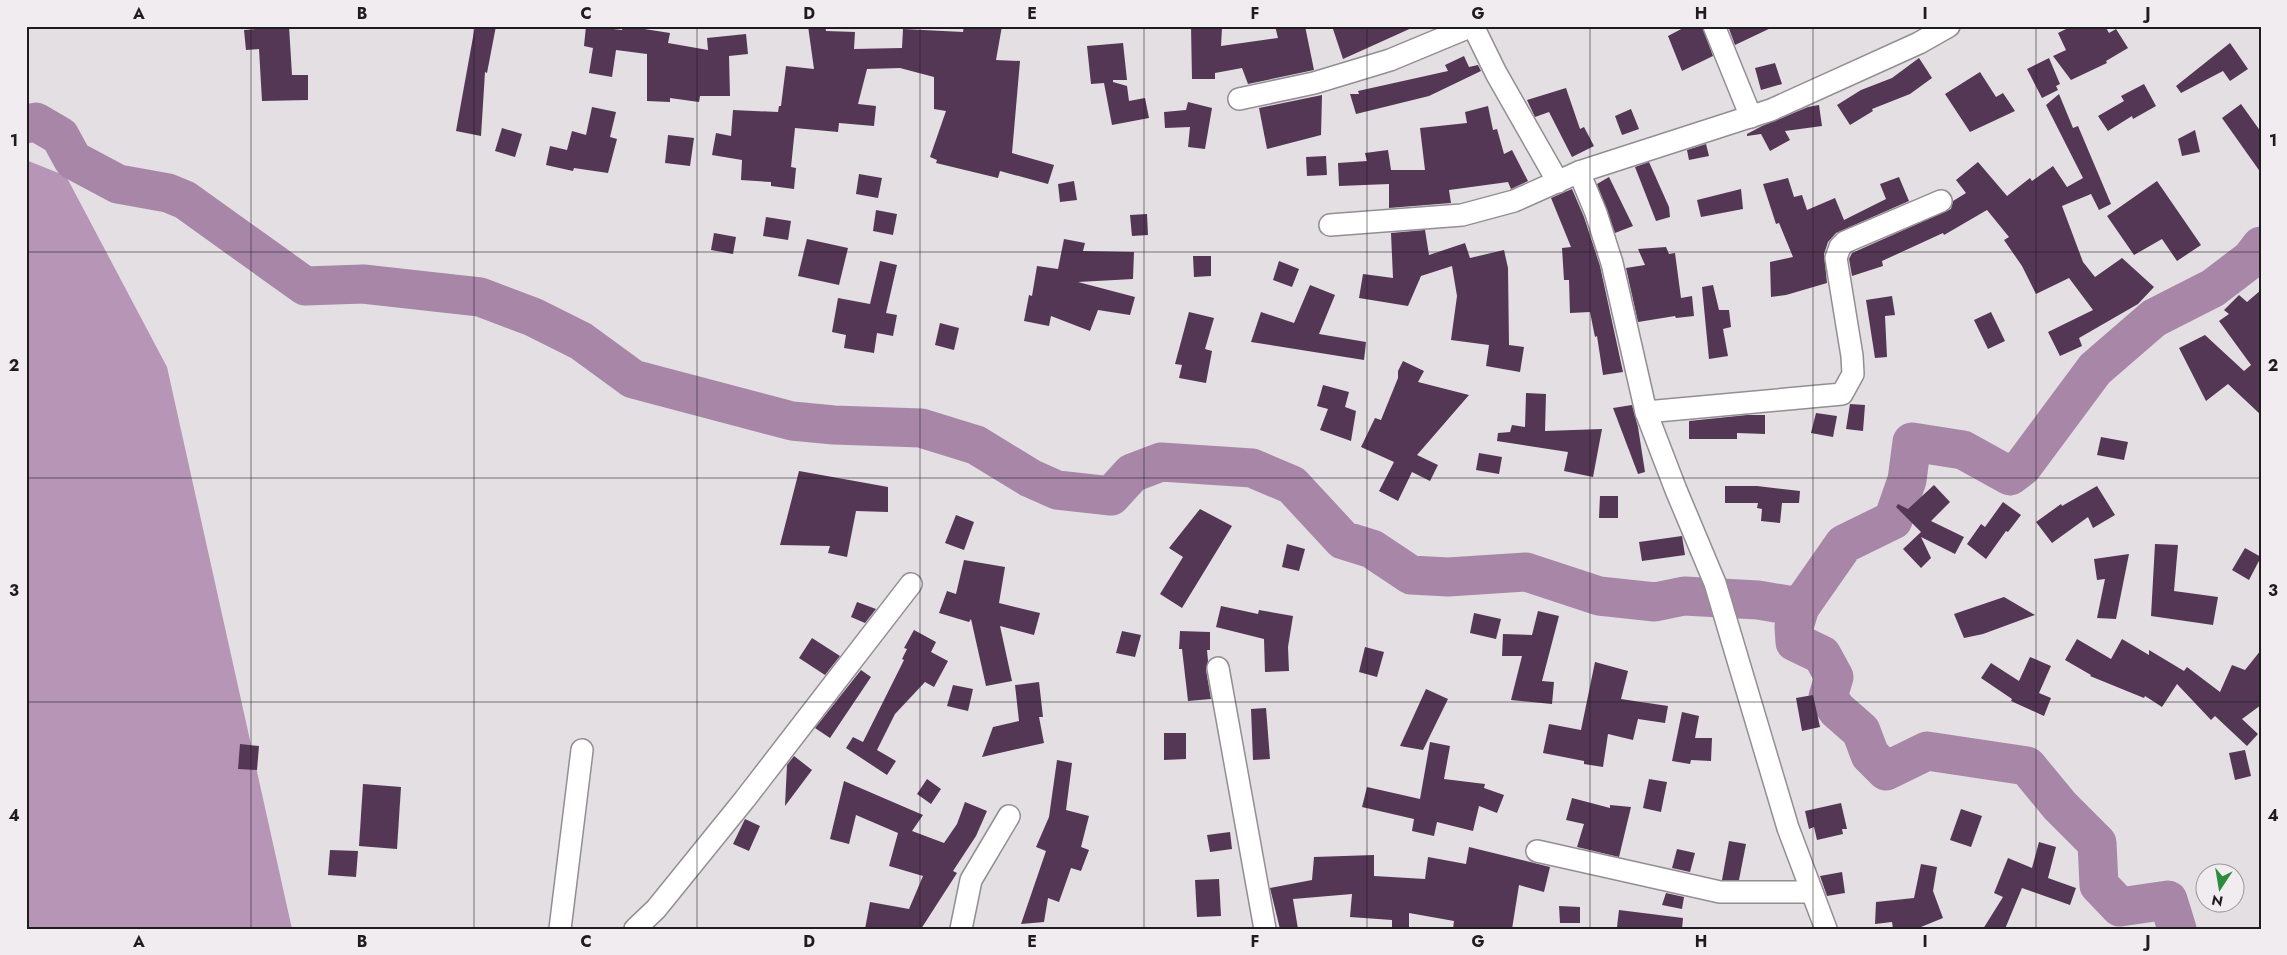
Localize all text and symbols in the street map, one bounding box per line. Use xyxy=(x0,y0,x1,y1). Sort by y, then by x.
text: A xyxy=(132,2,145,25)
text: B xyxy=(357,2,367,25)
text: C xyxy=(580,2,592,25)
text: D xyxy=(803,2,815,25)
text: E xyxy=(1027,2,1037,25)
text: F xyxy=(1251,2,1259,25)
text: G xyxy=(1471,2,1485,25)
text: H xyxy=(1695,2,1707,25)
text: I xyxy=(1922,2,1928,25)
text: J xyxy=(2142,2,2151,25)
text: 1 xyxy=(10,129,18,152)
text: 1 xyxy=(2269,129,2277,152)
text: 2 xyxy=(9,354,19,377)
text: 2 xyxy=(2268,354,2278,377)
text: 3 xyxy=(9,579,19,602)
text: 3 xyxy=(2268,579,2278,602)
text: 4 xyxy=(8,804,20,827)
text: 4 xyxy=(2267,804,2279,827)
north arrow xyxy=(2194,862,2244,912)
text: N xyxy=(2210,890,2225,912)
text: A xyxy=(132,930,145,953)
text: B xyxy=(357,930,367,953)
text: C xyxy=(580,930,592,953)
text: D xyxy=(803,930,815,953)
text: E xyxy=(1027,930,1037,953)
text: F xyxy=(1251,930,1259,953)
text: G xyxy=(1471,930,1485,953)
text: H xyxy=(1695,930,1707,953)
text: I xyxy=(1922,930,1928,953)
text: J xyxy=(2142,930,2151,953)

